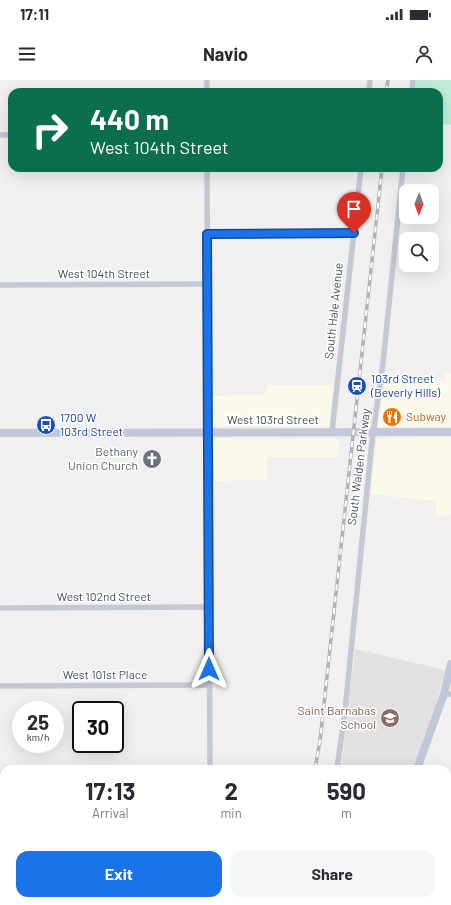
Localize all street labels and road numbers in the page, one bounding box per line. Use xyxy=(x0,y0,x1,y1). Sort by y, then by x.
street label: South Hale Avenue xyxy=(321,262,345,360)
street label: West 104th Street xyxy=(58,266,150,280)
street label: South Walden Parkway xyxy=(344,407,372,526)
street label: West 103rd Street xyxy=(227,412,319,426)
street label: West 102nd Street xyxy=(57,589,151,603)
street label: West 101st Place xyxy=(63,667,147,681)

